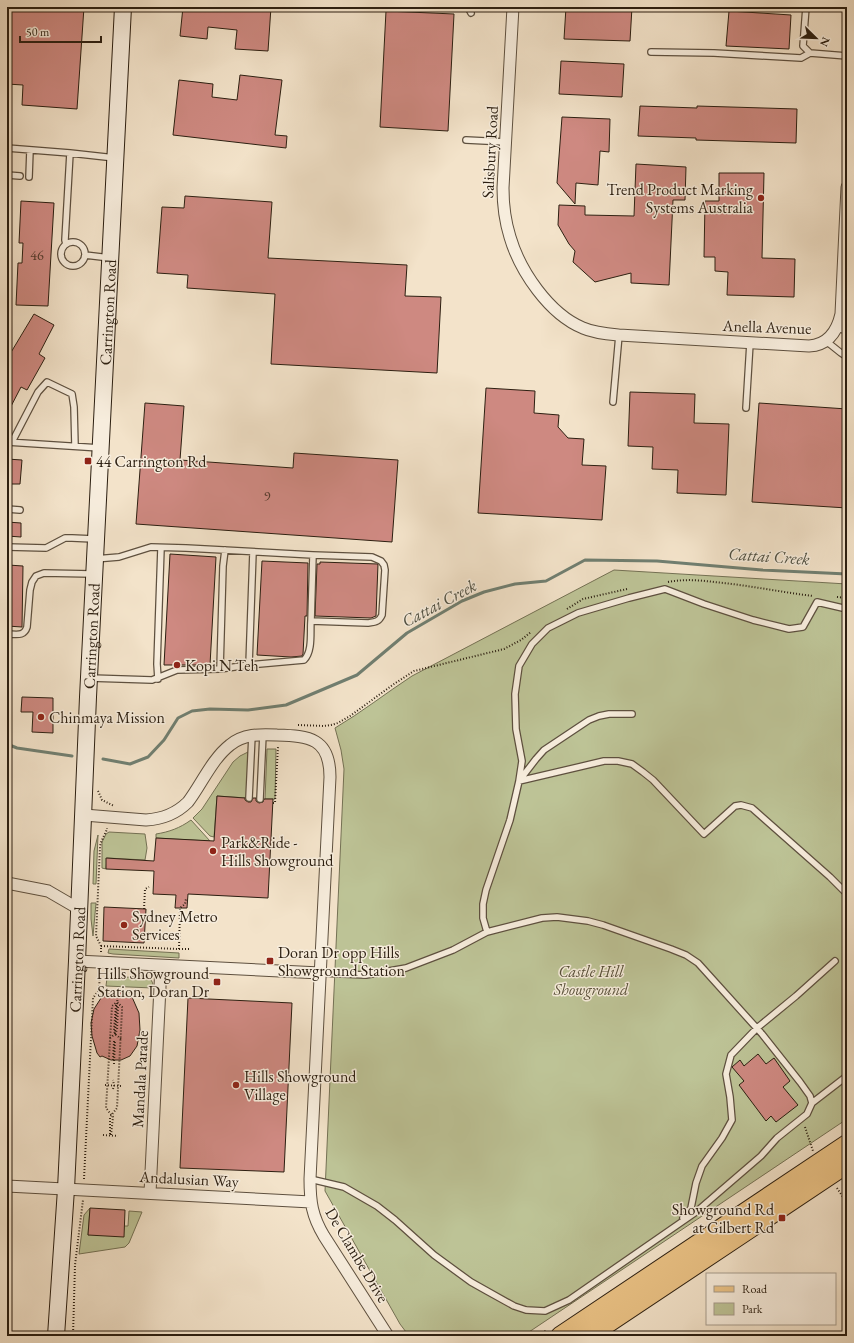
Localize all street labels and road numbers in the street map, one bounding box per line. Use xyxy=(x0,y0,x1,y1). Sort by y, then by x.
street label: Salisbury Road xyxy=(477,104,503,199)
street label: Carrington Road xyxy=(94,258,121,366)
street label: Anella Avenue xyxy=(721,315,812,339)
street label: Carrington Road xyxy=(78,582,104,689)
street label: Carrington Road xyxy=(64,905,90,1013)
street label: Mandala Parade xyxy=(127,1030,153,1128)
street label: Andalusian Way xyxy=(138,1166,240,1192)
street label: De Clambe Drive xyxy=(320,1204,394,1306)

